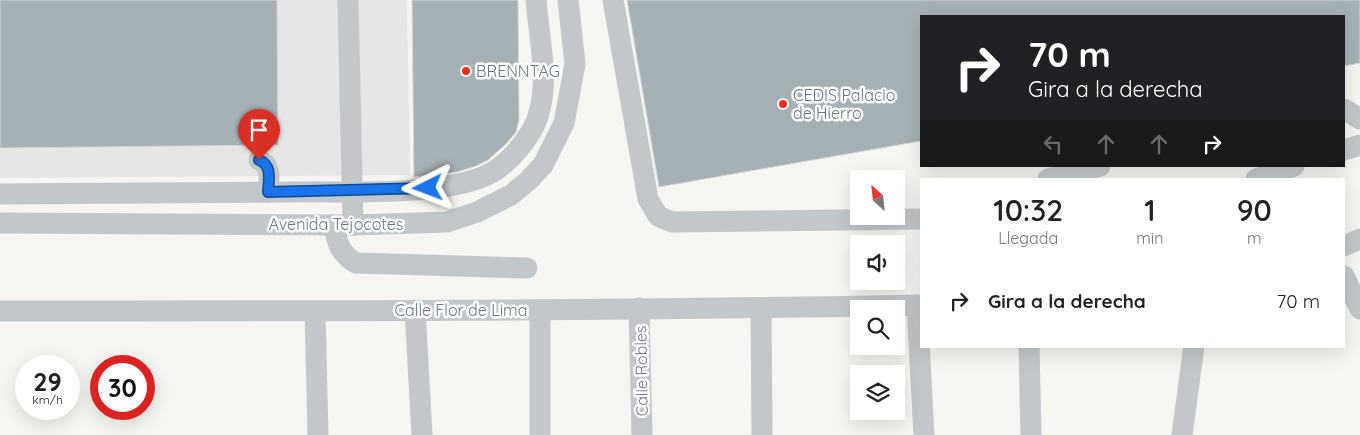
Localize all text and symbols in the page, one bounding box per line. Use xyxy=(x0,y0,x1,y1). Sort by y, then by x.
text: 70 m xyxy=(1028,32,1111,76)
icon: right xyxy=(945,35,1010,100)
place label: BRENNTAG xyxy=(476,61,560,81)
marker: BRENNTAG xyxy=(460,65,472,77)
text: Gira a la derecha xyxy=(1028,75,1203,103)
place label: CEDIS Palacio de Hierro xyxy=(793,85,895,123)
marker: CEDIS Palacio de Hierro xyxy=(777,98,789,110)
pin xyxy=(238,109,280,160)
icon: arrive xyxy=(245,116,273,144)
icon: left xyxy=(1039,130,1067,158)
icon: ahead xyxy=(1092,130,1120,158)
icon: ahead xyxy=(1145,130,1173,158)
icon: right xyxy=(1198,130,1226,158)
position arrow xyxy=(401,161,453,213)
north arrow xyxy=(850,170,905,225)
map controls xyxy=(850,170,905,420)
text: 10:32 xyxy=(993,191,1063,229)
text: 1 xyxy=(1144,191,1156,229)
text: 90 xyxy=(1237,191,1272,229)
street label: Avenida Tejocotes xyxy=(269,214,403,234)
text: Llegada xyxy=(998,228,1058,248)
text: min xyxy=(1136,228,1164,248)
text: m xyxy=(1247,228,1262,248)
button: sound xyxy=(850,235,905,290)
icon: right xyxy=(945,287,973,315)
text: Gira a la derecha xyxy=(988,289,1146,313)
text: 70 m xyxy=(1276,289,1320,313)
street label: Calle Flor de Lima xyxy=(395,300,527,320)
button: search xyxy=(850,300,905,355)
street label: Calle Robles xyxy=(630,325,652,417)
speed limit sign: 30 xyxy=(90,355,155,420)
button: layers xyxy=(850,365,905,420)
text: 29 xyxy=(33,366,62,397)
text: km/h xyxy=(32,392,63,407)

